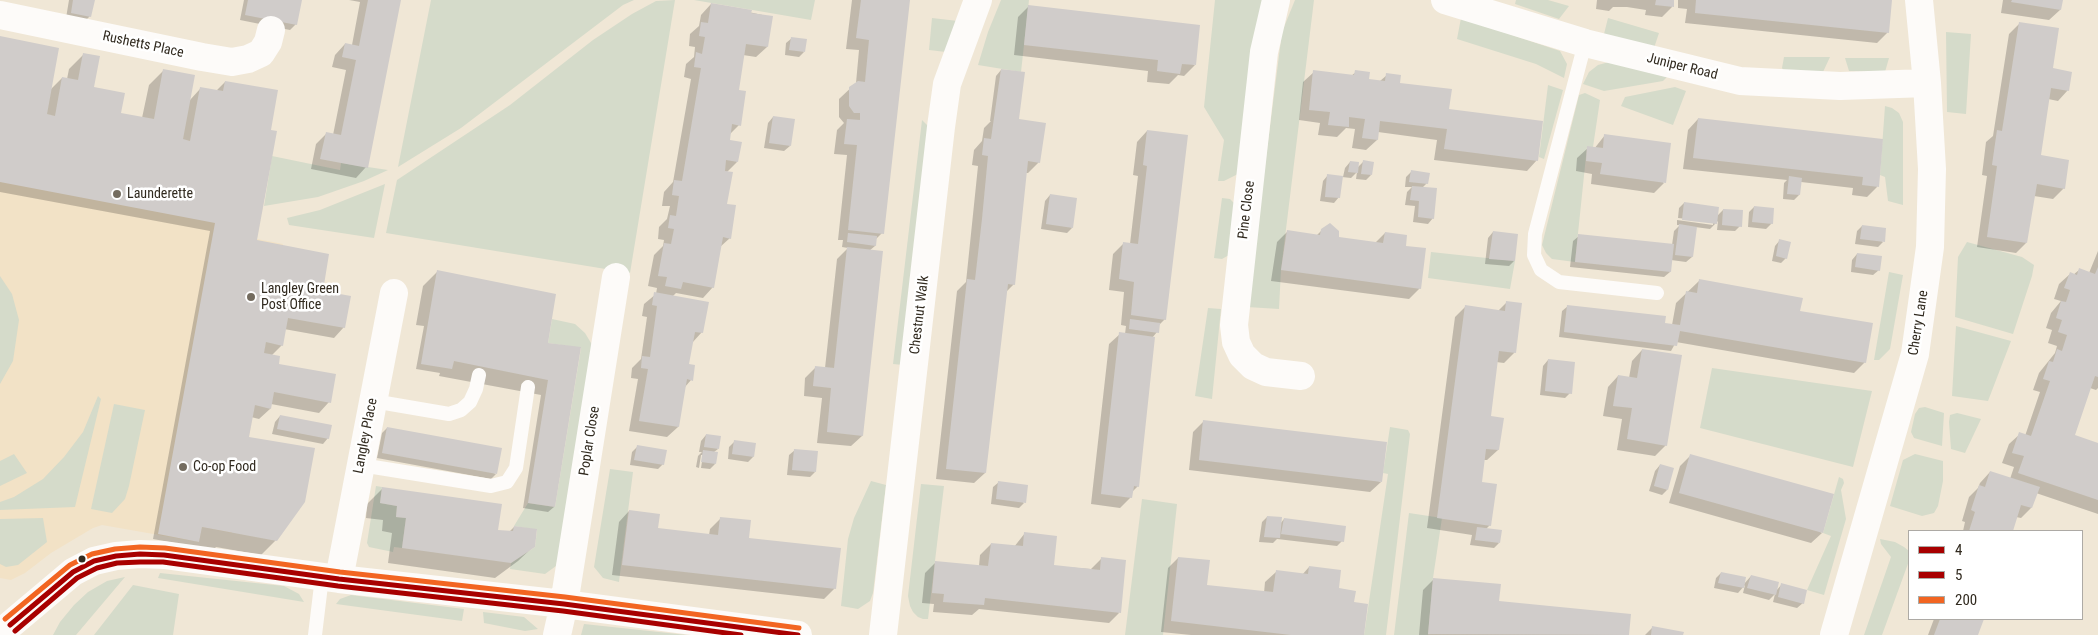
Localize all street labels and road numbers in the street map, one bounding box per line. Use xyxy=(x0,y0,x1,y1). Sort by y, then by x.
street label: Rushetts Place xyxy=(101,28,185,62)
street label: Juniper Road xyxy=(1645,50,1719,84)
street label: Pine Close xyxy=(1235,180,1259,240)
street label: Chestnut Walk xyxy=(907,275,933,355)
street label: Cherry Lane xyxy=(1906,289,1932,357)
street label: Langley Place xyxy=(350,397,382,475)
street label: Poplar Close xyxy=(576,405,604,477)

